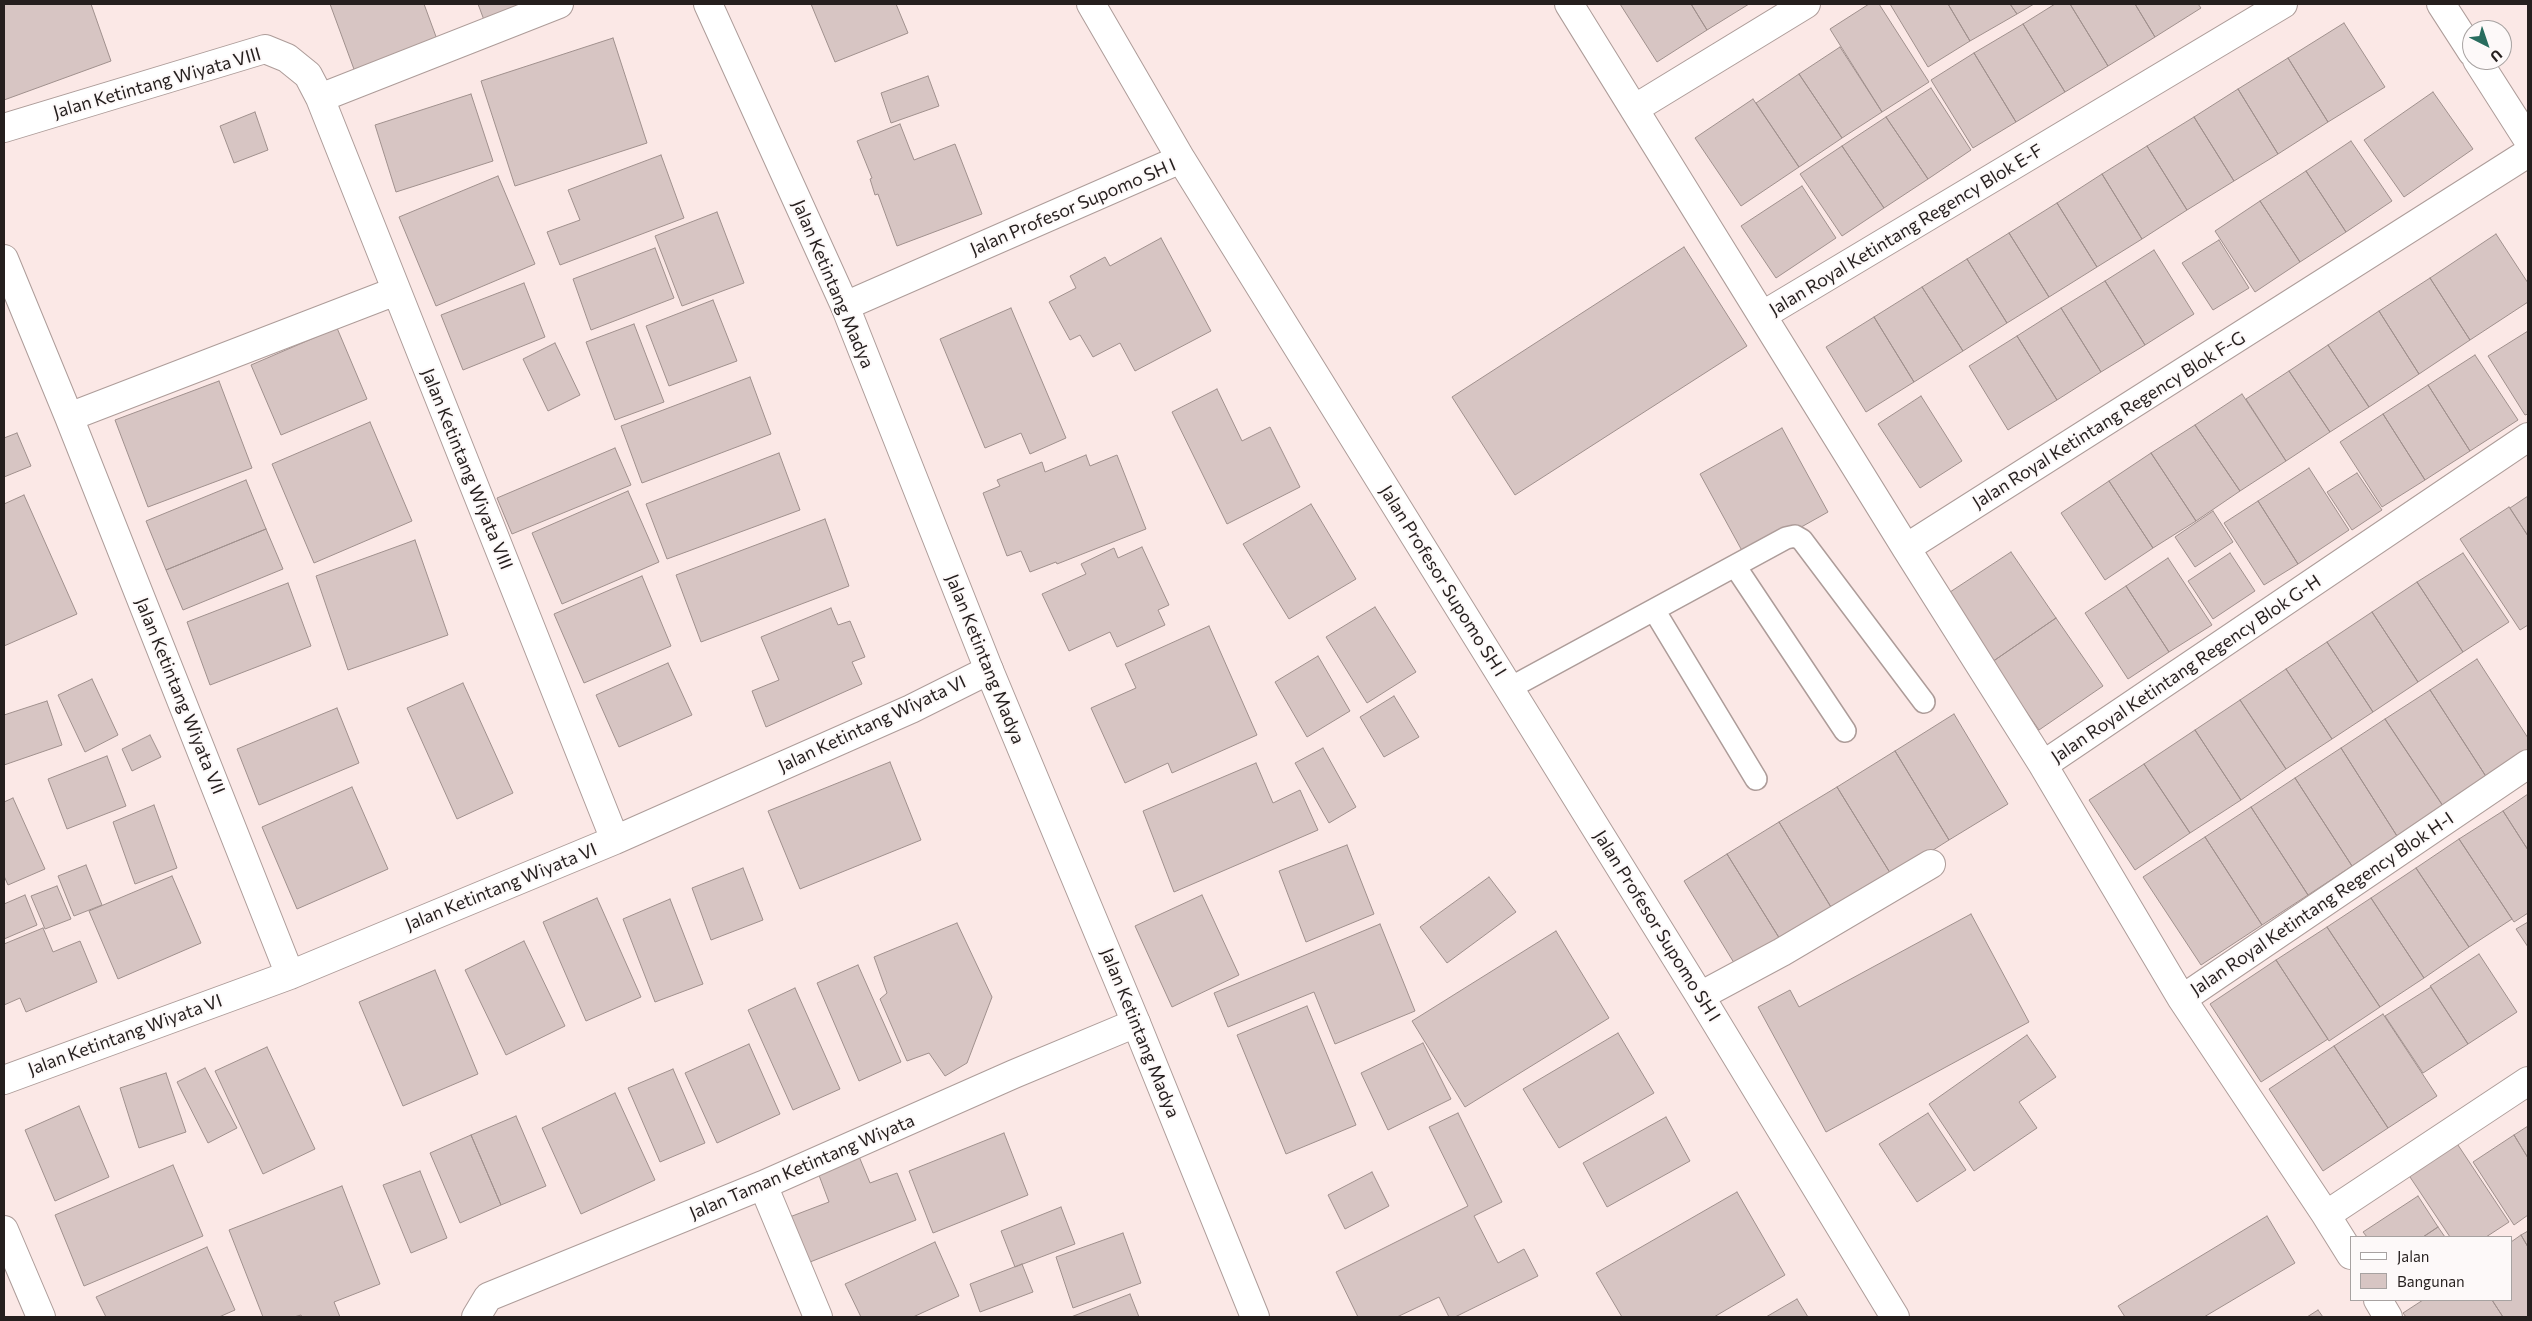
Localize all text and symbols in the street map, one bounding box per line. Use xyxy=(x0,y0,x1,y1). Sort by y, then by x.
north arrow xyxy=(2462,20,2512,70)
street label: Jalan Ketintang Wiyata VIII xyxy=(51,43,263,123)
text: U xyxy=(2487,46,2506,66)
street label: Jalan Royal Ketintang Regency Blok E-F xyxy=(1765,140,2047,320)
street label: Jalan Profesor Supomo SH I xyxy=(967,154,1179,260)
street label: Jalan Ketintang Madya xyxy=(788,196,878,372)
street label: Jalan Royal Ketintang Regency Blok F-G xyxy=(1969,327,2249,513)
street label: Jalan Ketintang Wiyata VIII xyxy=(417,365,517,573)
street label: Jalan Profesor Supomo SH I xyxy=(1375,481,1511,681)
street label: Jalan Royal Ketintang Regency Blok G-H xyxy=(2047,570,2325,768)
street label: Jalan Ketintang Madya xyxy=(941,571,1029,747)
street label: Jalan Ketintang Wiyata VII xyxy=(131,595,229,797)
street label: Jalan Ketintang Wiyata VI xyxy=(775,671,969,777)
street label: Jalan Royal Ketintang Regency Blok H-I xyxy=(2186,808,2458,1000)
street label: Jalan Profesor Supomo SH I xyxy=(1589,826,1725,1026)
street label: Jalan Ketintang Wiyata VI xyxy=(402,839,600,935)
street label: Jalan Ketintang Madya xyxy=(1096,945,1184,1121)
street label: Jalan Ketintang Wiyata VI xyxy=(25,990,225,1080)
street label: Jalan Taman Ketintang Wiyata xyxy=(686,1110,918,1224)
legend xyxy=(2350,1236,2512,1301)
text: Jalan xyxy=(2397,1247,2429,1265)
text: Bangunan xyxy=(2397,1272,2465,1290)

